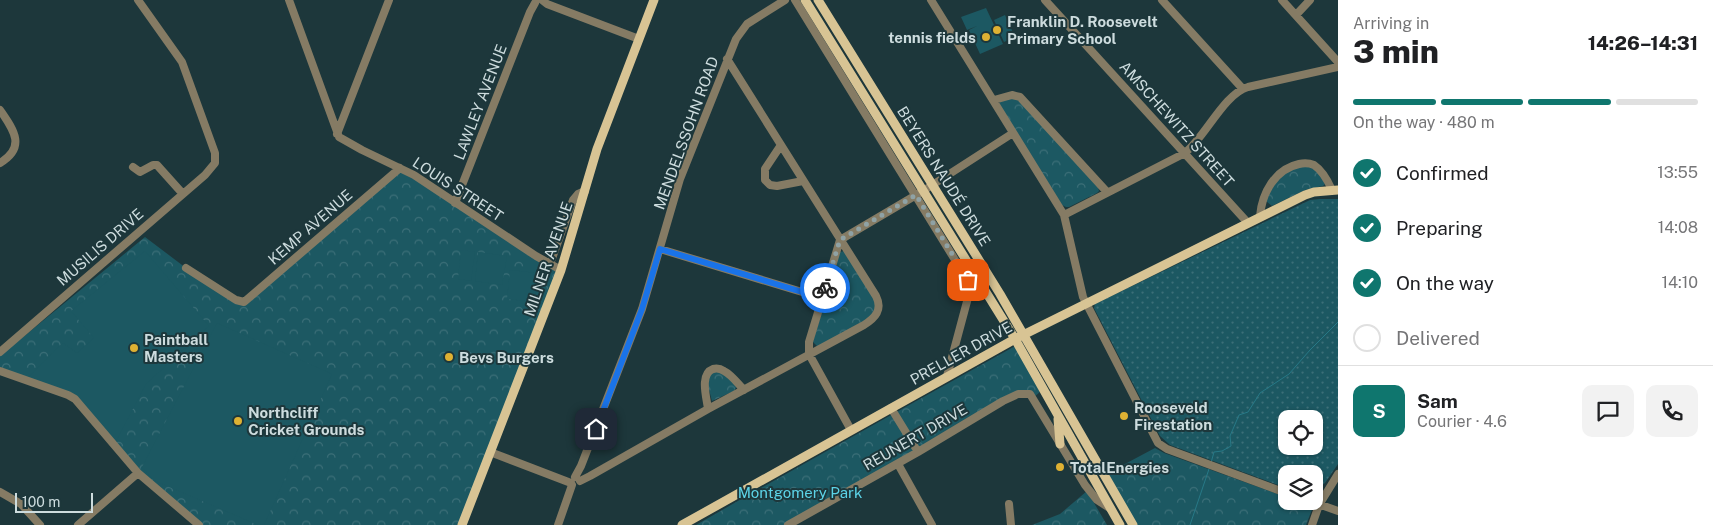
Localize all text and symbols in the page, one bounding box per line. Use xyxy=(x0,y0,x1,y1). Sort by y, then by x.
place label: Franklin D. Roosevelt Primary School xyxy=(1007,13,1158,47)
text: Arriving in xyxy=(1353,14,1429,33)
marker: Franklin D. Roosevelt Primary School xyxy=(991,24,1003,36)
place label: tennis fields xyxy=(888,29,976,46)
marker: tennis fields xyxy=(980,31,992,43)
text: 14:26–14:31 xyxy=(1588,32,1698,54)
text: 3 min xyxy=(1353,33,1439,70)
street label: LAWLEY AVENUE xyxy=(450,42,510,162)
street label: MENDELSSOHN ROAD xyxy=(650,54,722,212)
street label: AMSCHEWITZ STREET xyxy=(1116,58,1238,190)
street label: BEYERS NAUDÉ DRIVE xyxy=(894,103,994,249)
text: On the way · 480 m xyxy=(1353,113,1495,132)
street label: LOUIS STREET xyxy=(410,153,506,225)
icon: check xyxy=(1353,159,1381,187)
text: Confirmed xyxy=(1396,162,1489,184)
text: 13:55 xyxy=(1657,163,1698,182)
street label: KEMP AVENUE xyxy=(265,186,355,268)
street label: MILNER AVENUE xyxy=(520,199,576,319)
street label: MUSILIS DRIVE xyxy=(53,205,147,289)
icon: check xyxy=(1353,214,1381,242)
text: Preparing xyxy=(1396,217,1483,239)
text: 14:08 xyxy=(1658,218,1698,237)
pin xyxy=(947,259,989,301)
courier xyxy=(800,263,850,313)
icon: bag xyxy=(954,266,982,294)
icon: check xyxy=(1353,269,1381,297)
text: On the way xyxy=(1396,272,1494,294)
text: 14:10 xyxy=(1662,273,1698,292)
icon: bike xyxy=(811,274,839,302)
street label: PRELLER DRIVE xyxy=(907,318,1015,388)
text: Delivered xyxy=(1396,327,1480,349)
place label: Paintball Masters xyxy=(144,331,208,365)
marker: Paintball Masters xyxy=(128,342,140,354)
place label: Bevs Burgers xyxy=(459,349,554,366)
marker: Bevs Burgers xyxy=(443,351,455,363)
button: chat xyxy=(1582,385,1634,437)
button: phone xyxy=(1646,385,1698,437)
text: Sam xyxy=(1417,390,1458,412)
place label: Rooseveld Firestation xyxy=(1134,399,1212,433)
street label: REUNERT DRIVE xyxy=(860,400,970,474)
text: S xyxy=(1372,400,1386,422)
place label: Northcliff Cricket Grounds xyxy=(248,404,365,438)
pin xyxy=(575,408,617,450)
marker: Rooseveld Firestation xyxy=(1118,410,1130,422)
map controls xyxy=(1278,410,1323,510)
button: locate xyxy=(1278,410,1323,455)
text: Courier · 4.6 xyxy=(1417,412,1507,431)
marker: Northcliff Cricket Grounds xyxy=(232,415,244,427)
icon: home xyxy=(582,415,610,443)
place label: TotalEnergies xyxy=(1070,459,1169,476)
marker: TotalEnergies xyxy=(1054,461,1066,473)
button: layers xyxy=(1278,465,1323,510)
park label: Montgomery Park xyxy=(738,484,862,501)
scale bar xyxy=(15,490,92,513)
text: 100 m xyxy=(22,494,60,510)

